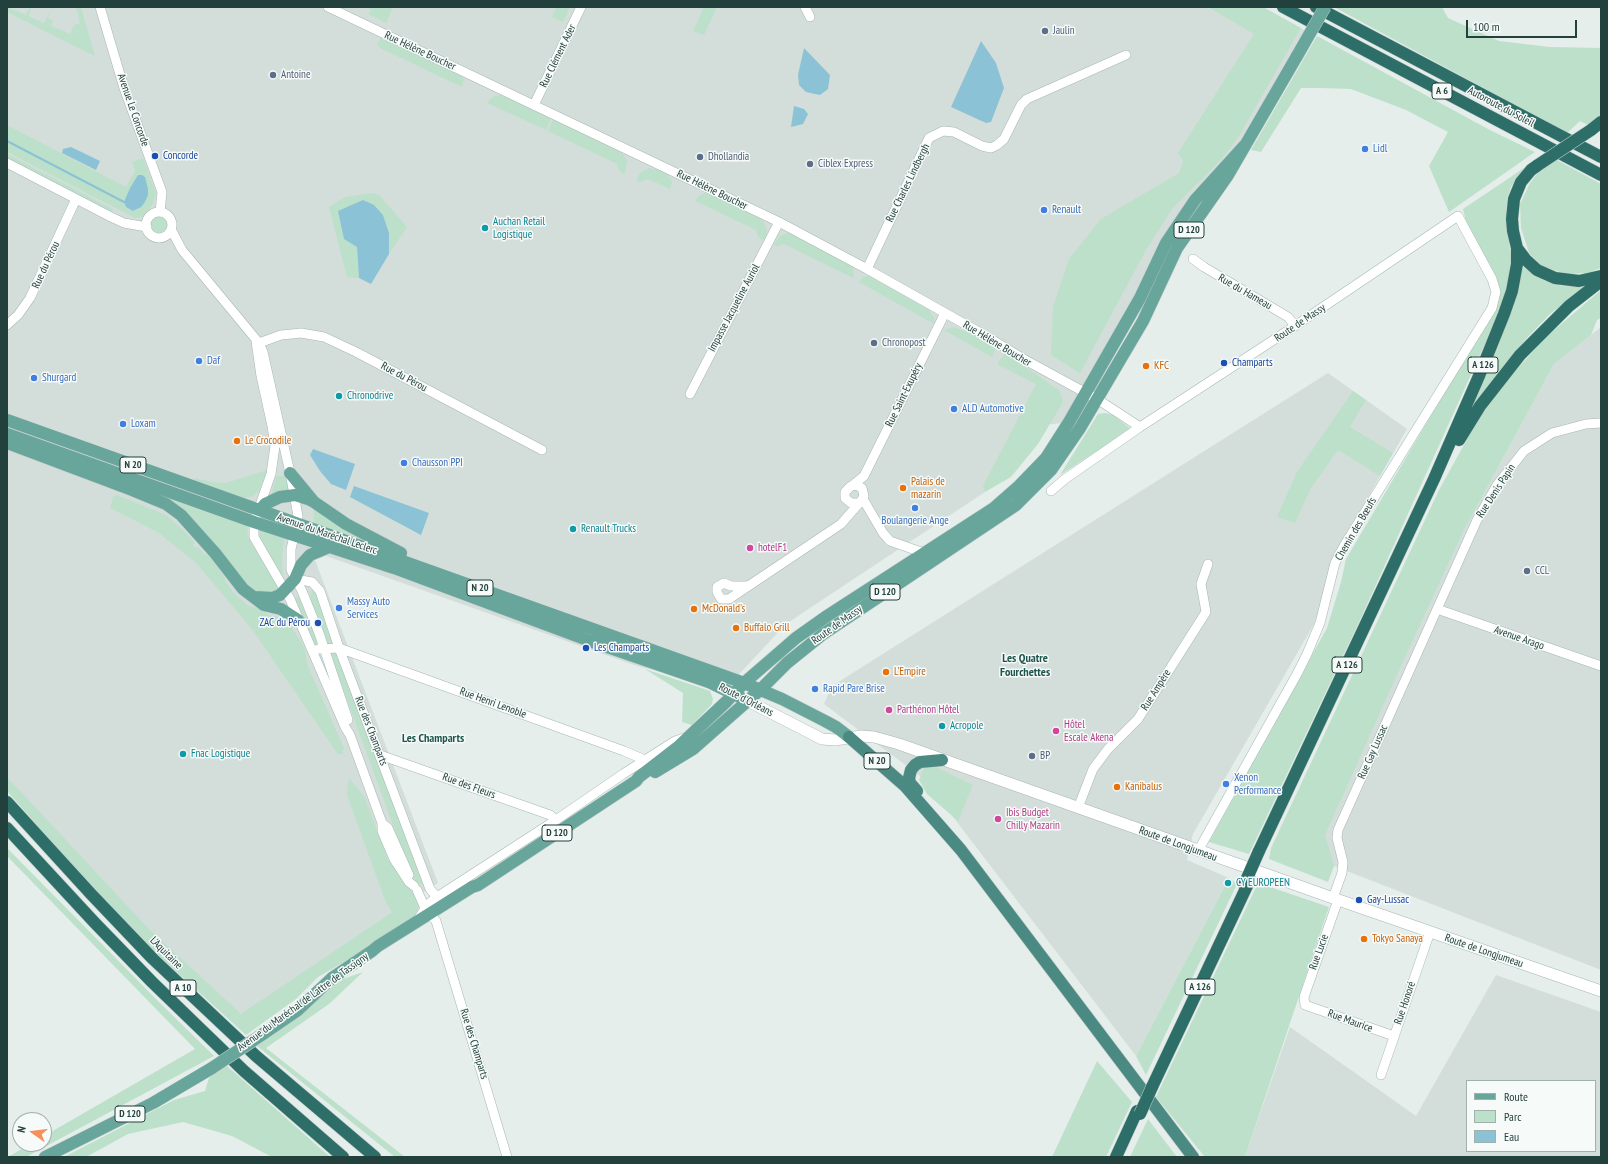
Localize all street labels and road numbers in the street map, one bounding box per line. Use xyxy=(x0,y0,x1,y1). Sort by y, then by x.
street label: Rue Clément Ader xyxy=(537,22,579,90)
street label: Rue Hélène Boucher xyxy=(382,29,458,73)
street label: Avenue Le Concorde xyxy=(114,72,152,148)
road number: A 6 xyxy=(1432,83,1452,99)
street label: Autoroute du Soleil xyxy=(1465,84,1537,130)
street label: Rue Charles Lindbergh xyxy=(883,142,933,224)
street label: Rue Hélène Boucher xyxy=(674,167,750,213)
road number: D 120 xyxy=(1174,222,1204,238)
street label: Rue du Pérou xyxy=(29,239,63,291)
street label: Impasse Jacqueline Auriol xyxy=(705,262,763,354)
street label: Rue du Hameau xyxy=(1216,271,1274,313)
street label: Route de Massy xyxy=(1272,301,1328,345)
street label: Rue Hélène Boucher xyxy=(961,318,1033,370)
road number: A 126 xyxy=(1468,357,1498,373)
street label: Rue du Pérou xyxy=(379,359,429,395)
street label: Rue Saint-Exupéry xyxy=(883,361,925,429)
road number: N 20 xyxy=(120,457,146,473)
street label: Rue Denis Papin xyxy=(1474,462,1518,520)
street label: Chemin des Bœufs xyxy=(1333,495,1379,563)
street label: Avenue du Maréchal Leclerc xyxy=(275,511,379,557)
road number: N 20 xyxy=(467,580,493,596)
road number: D 120 xyxy=(870,584,900,600)
street label: Route de Massy xyxy=(809,603,865,647)
street label: Avenue Arago xyxy=(1492,623,1546,653)
road number: A 126 xyxy=(1332,657,1362,673)
street label: Rue Ampère xyxy=(1138,667,1174,713)
street label: Route d'Orléans xyxy=(716,681,776,719)
street label: Rue Henri Lenoble xyxy=(458,685,528,721)
street label: Rue des Champarts xyxy=(352,695,390,767)
street label: Rue Gay Lussac xyxy=(1355,723,1391,781)
road number: N 20 xyxy=(864,753,890,769)
street label: Rue des Fleurs xyxy=(441,770,497,802)
street label: Route de Longjumeau xyxy=(1137,824,1219,864)
road number: D 120 xyxy=(542,825,572,841)
street label: Route de Longjumeau xyxy=(1443,931,1525,971)
street label: Rue Lucie xyxy=(1306,932,1332,972)
street label: L'Aquitaine xyxy=(147,934,185,972)
street label: Avenue du Maréchal de Lattre de Tassigny xyxy=(235,950,371,1054)
road number: A 126 xyxy=(1185,979,1215,995)
road number: A 10 xyxy=(170,980,196,996)
street label: Rue Honoré xyxy=(1391,980,1419,1026)
street label: Rue des Champarts xyxy=(457,1007,491,1081)
street label: Rue Maurice xyxy=(1326,1007,1374,1035)
road number: D 120 xyxy=(115,1106,145,1122)

